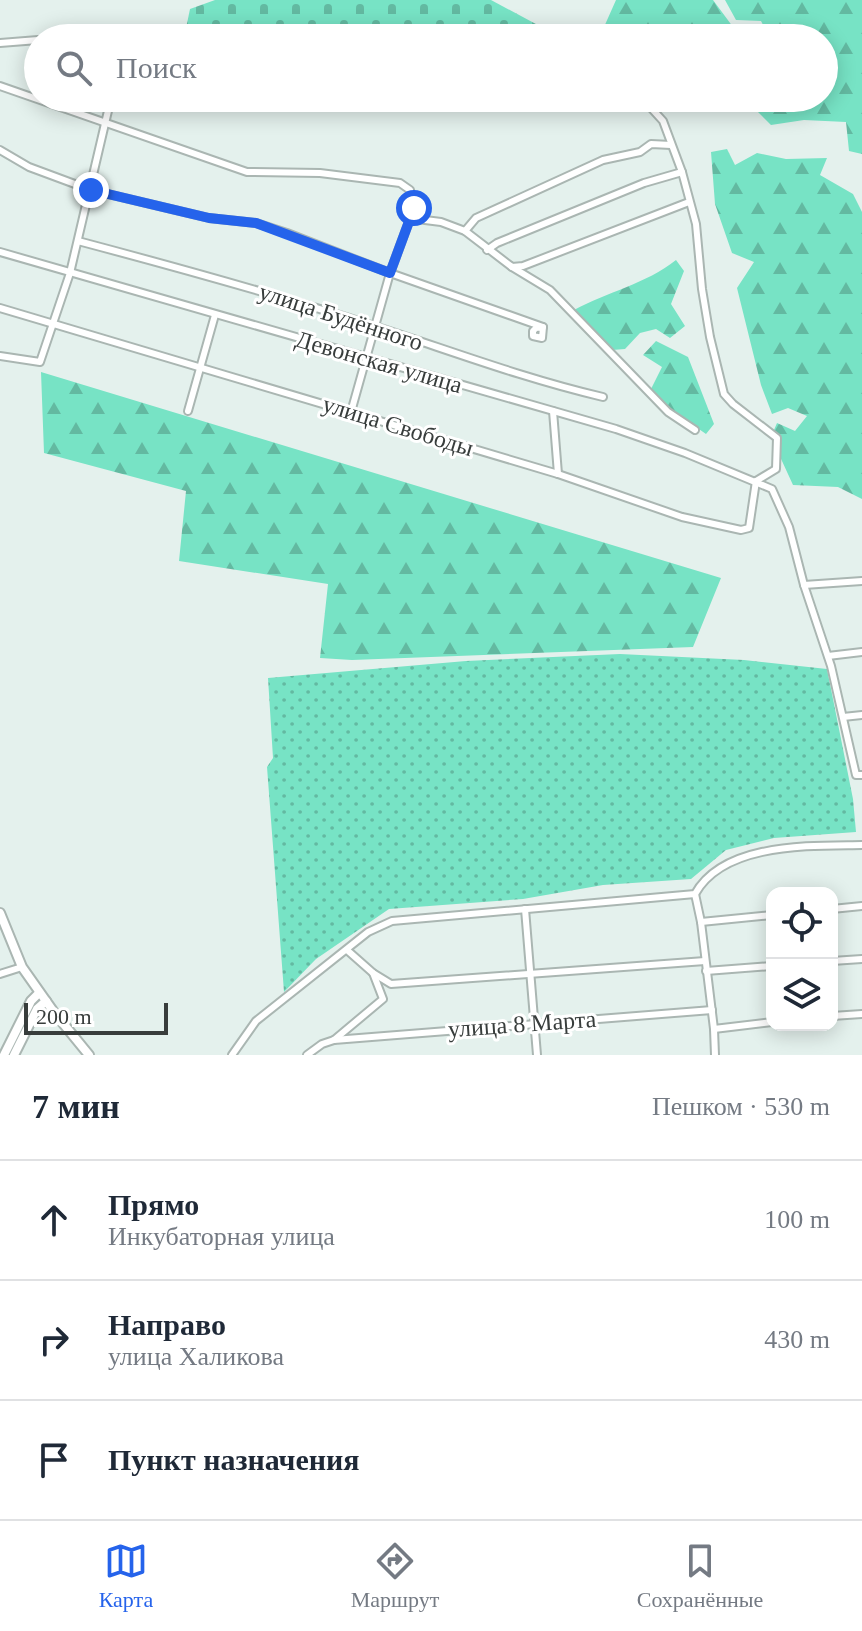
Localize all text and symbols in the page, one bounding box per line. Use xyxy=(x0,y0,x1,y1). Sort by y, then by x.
search box xyxy=(24,24,838,112)
icon: search xyxy=(52,46,96,90)
text: Поиск xyxy=(116,51,197,84)
route end xyxy=(73,172,109,208)
route start xyxy=(396,190,432,226)
street label: улица Будённого xyxy=(256,278,426,356)
street label: Девонская улица xyxy=(293,326,466,398)
street label: улица Свободы xyxy=(319,391,477,461)
map controls xyxy=(766,887,838,1031)
button: locate xyxy=(766,887,838,959)
button: layers xyxy=(766,959,838,1031)
scale bar xyxy=(24,999,168,1035)
text: 200 m xyxy=(36,1004,92,1029)
street label: улица 8 Марта xyxy=(447,1006,597,1042)
text: 7 мин xyxy=(32,1088,120,1125)
text: Пешком · 530 m xyxy=(652,1092,830,1121)
text: Прямо xyxy=(108,1188,199,1221)
icon: ahead xyxy=(32,1198,76,1242)
text: 100 m xyxy=(764,1205,830,1234)
text: Инкубаторная улица xyxy=(108,1222,335,1251)
text: Направо xyxy=(108,1308,226,1341)
icon: right xyxy=(32,1318,76,1362)
text: 430 m xyxy=(764,1325,830,1354)
text: улица Халикова xyxy=(108,1342,284,1371)
icon: arrive xyxy=(32,1438,76,1482)
text: Пункт назначения xyxy=(108,1443,360,1476)
tab: Карта xyxy=(99,1539,153,1613)
tab: Маршрут xyxy=(351,1539,439,1613)
tab: Сохранённые xyxy=(637,1539,763,1613)

